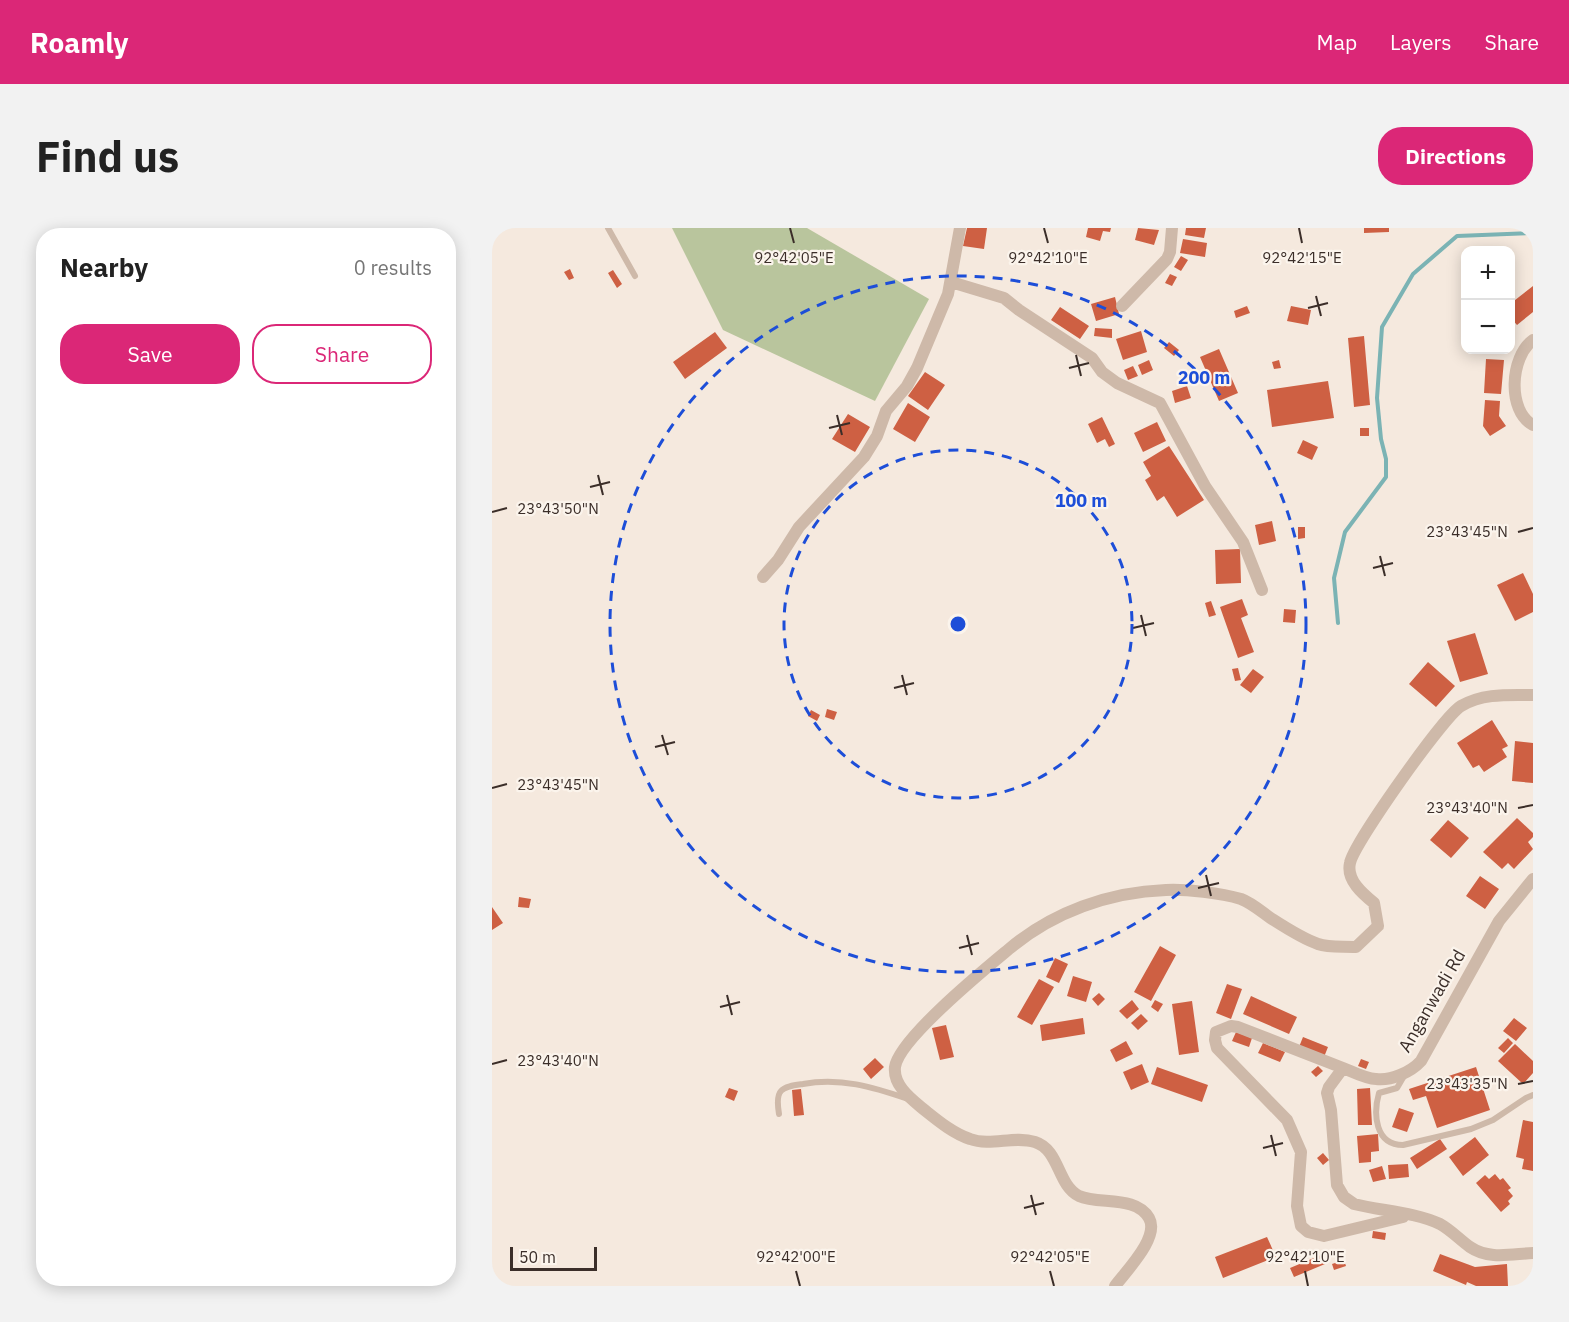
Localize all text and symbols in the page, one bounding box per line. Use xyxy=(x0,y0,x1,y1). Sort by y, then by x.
text: Roamly xyxy=(30,24,128,61)
text: Map xyxy=(1317,28,1357,56)
text: Layers xyxy=(1390,28,1452,56)
text: Share xyxy=(1485,28,1539,56)
button: Directions xyxy=(1378,127,1533,185)
text: Find us xyxy=(36,129,179,184)
map controls xyxy=(1461,246,1515,354)
button: + xyxy=(1461,246,1515,300)
text: 92°42'05"E xyxy=(754,248,834,267)
text: 92°42'10"E xyxy=(1008,248,1088,267)
text: 92°42'15"E xyxy=(1262,248,1342,267)
text: Nearby xyxy=(60,250,148,284)
text: 0 results xyxy=(354,254,432,281)
button: − xyxy=(1461,300,1515,354)
button: Save xyxy=(60,324,240,384)
button: Share xyxy=(252,324,432,384)
text: 200 m xyxy=(1178,366,1230,389)
text: 100 m xyxy=(1055,489,1107,512)
text: 23°43'50"N xyxy=(517,499,599,518)
text: 23°43'45"N xyxy=(1426,522,1508,541)
centre of rings xyxy=(948,614,968,634)
text: 23°43'45"N xyxy=(517,775,599,794)
text: 23°43'40"N xyxy=(1426,798,1508,817)
street label: Anganwadi Rd xyxy=(1393,945,1470,1056)
text: 23°43'40"N xyxy=(517,1051,599,1070)
text: 23°43'35"N xyxy=(1426,1074,1508,1093)
scale bar xyxy=(510,1244,597,1272)
text: 50 m xyxy=(519,1247,556,1267)
text: 92°42'00"E xyxy=(756,1247,836,1266)
text: 92°42'05"E xyxy=(1010,1247,1090,1266)
text: 92°42'10"E xyxy=(1265,1247,1345,1266)

